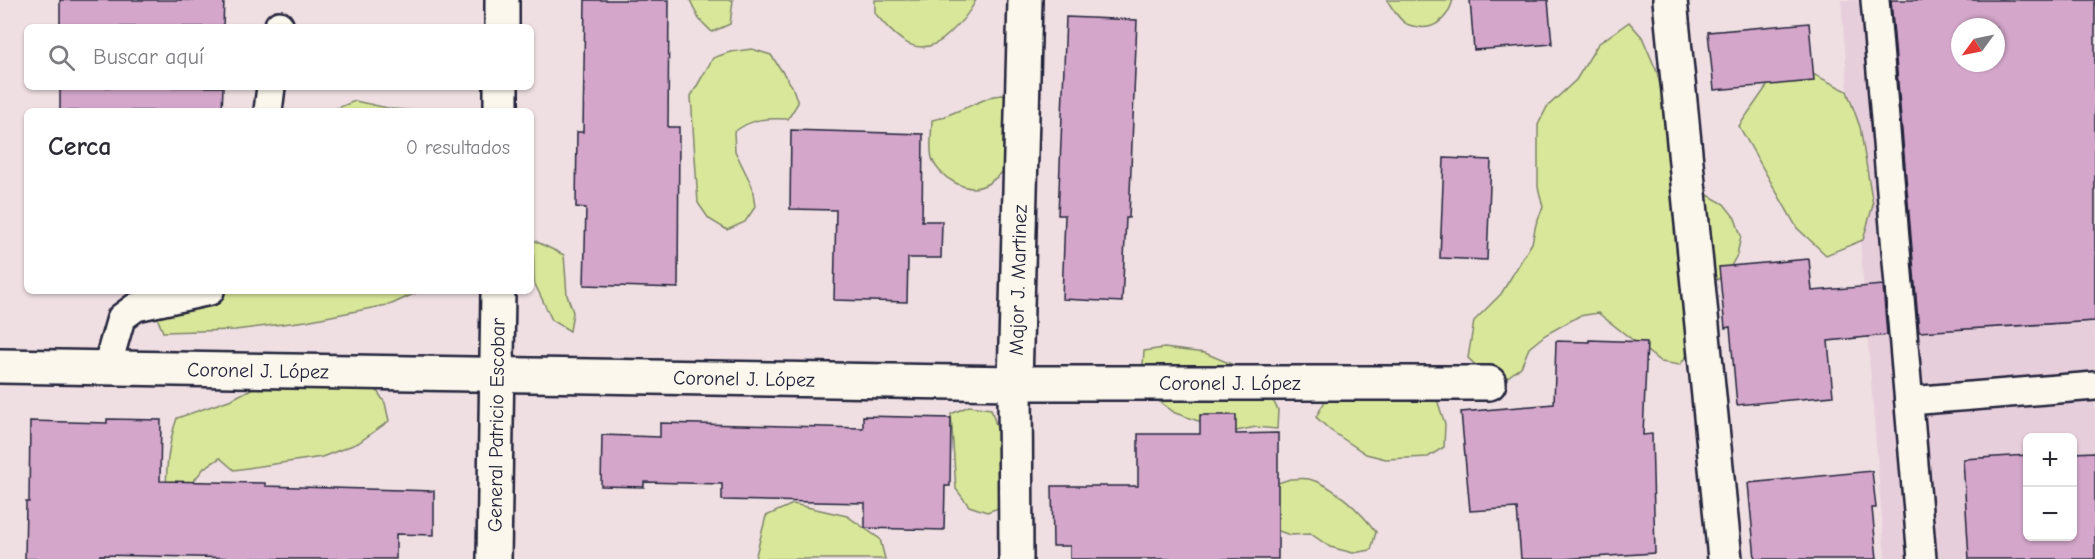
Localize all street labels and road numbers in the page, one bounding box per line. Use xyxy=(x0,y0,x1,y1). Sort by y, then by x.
street label: Major J. Martinez xyxy=(1004,204,1031,356)
street label: General Patricio Escobar xyxy=(483,318,509,532)
street label: Coronel J. López xyxy=(187,358,329,383)
street label: Coronel J. López xyxy=(673,366,815,391)
street label: Coronel J. López xyxy=(1159,372,1301,395)

